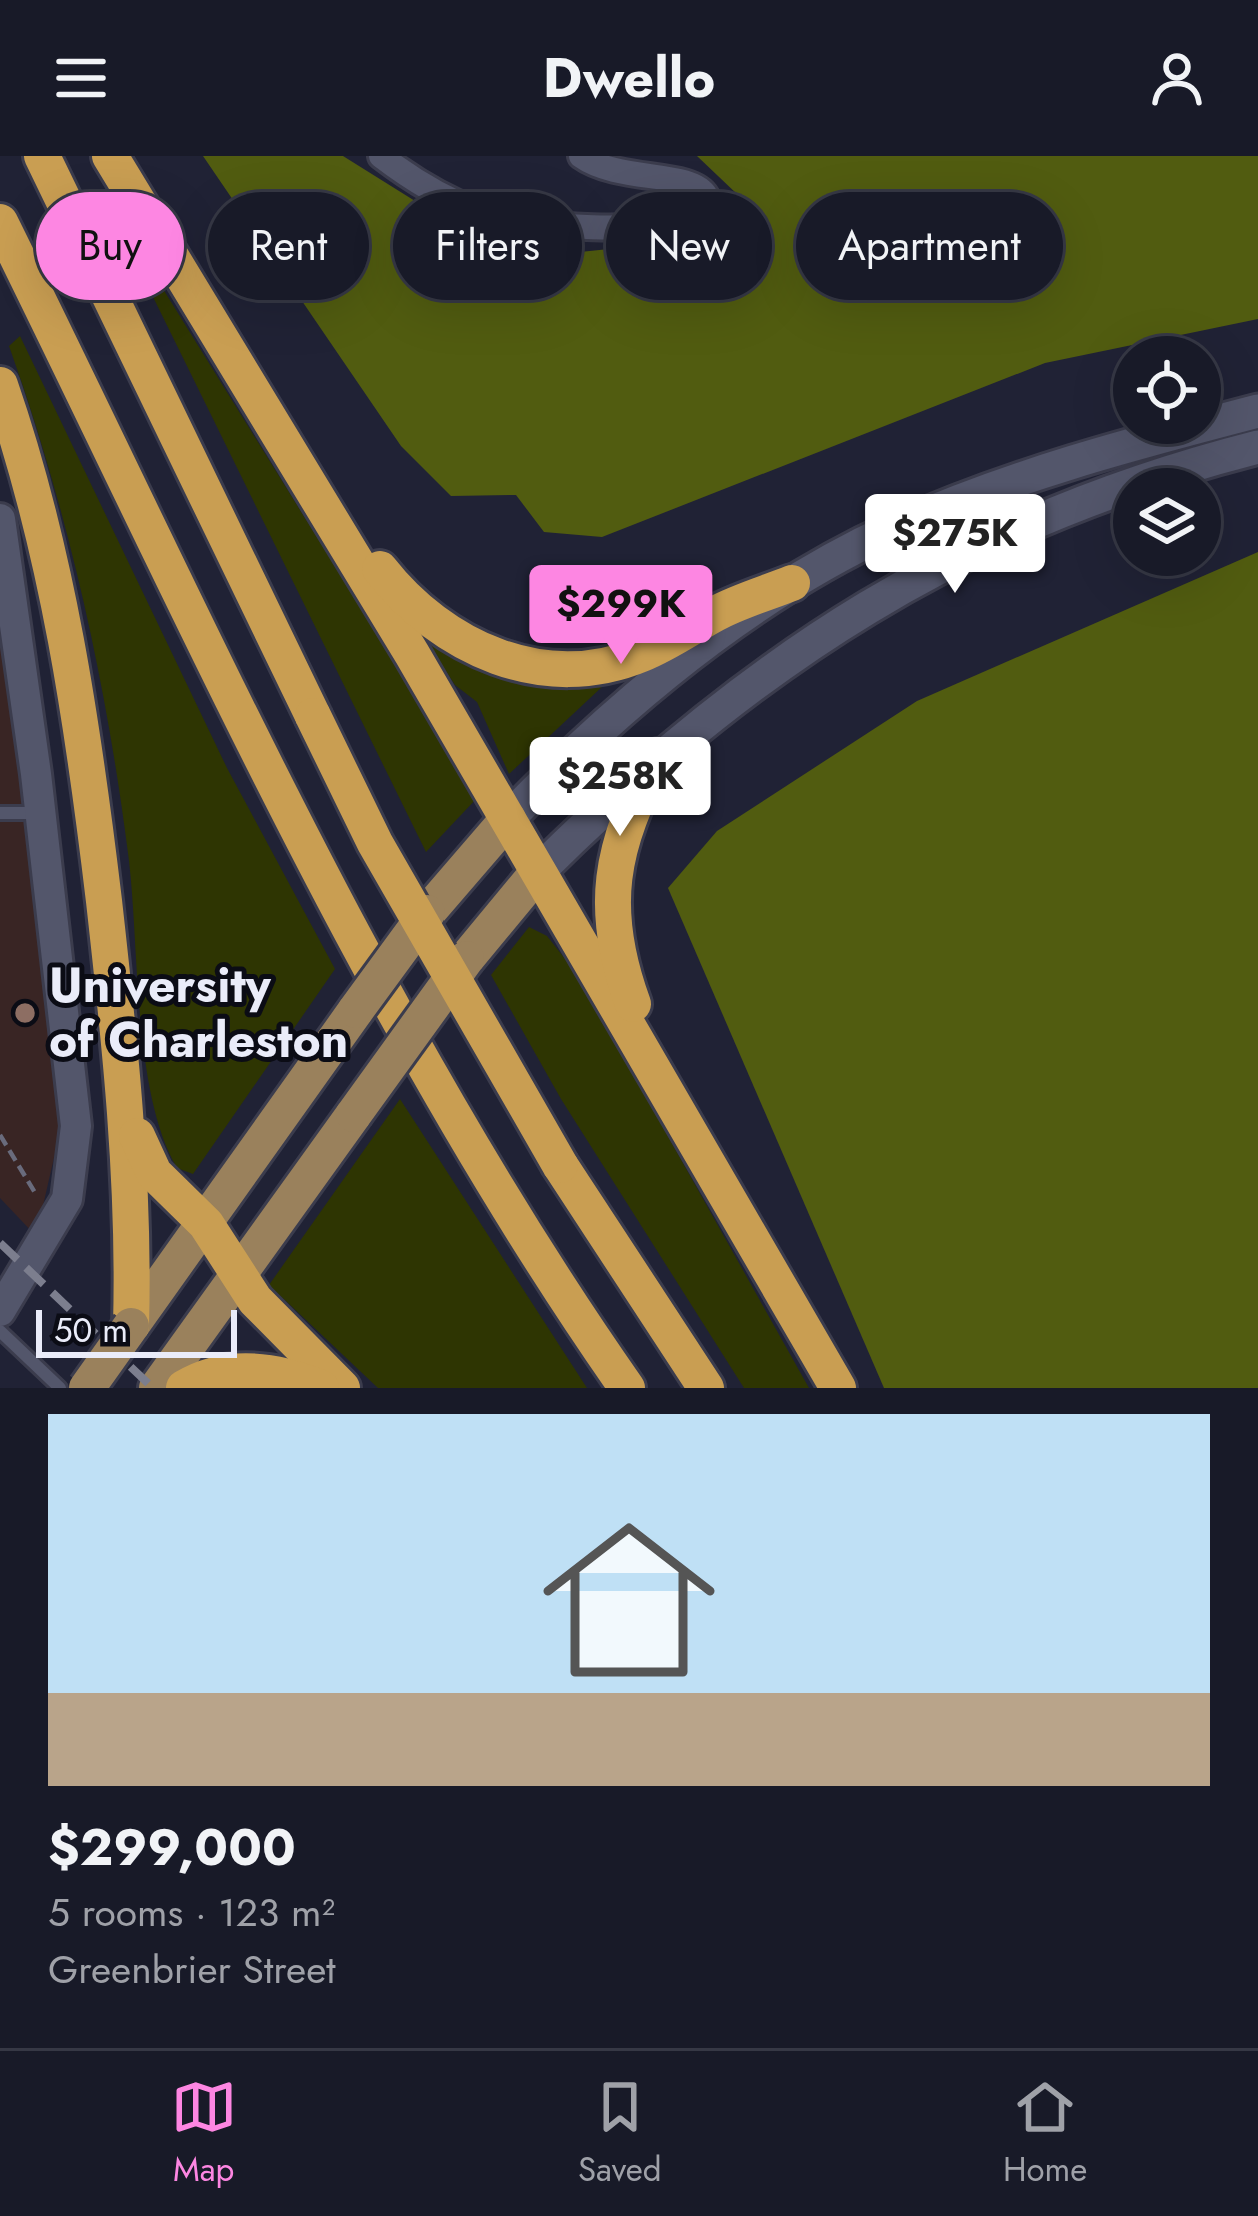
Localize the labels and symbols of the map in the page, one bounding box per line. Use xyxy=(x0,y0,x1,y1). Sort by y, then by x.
pin: $275K xyxy=(871,494,1039,596)
pin: $299K xyxy=(537,565,705,667)
pin: $258K xyxy=(536,737,704,839)
place label: University of Charleston xyxy=(49,951,348,1075)
marker: University of Charleston xyxy=(12,1000,38,1026)
scale bar xyxy=(36,1304,237,1357)

